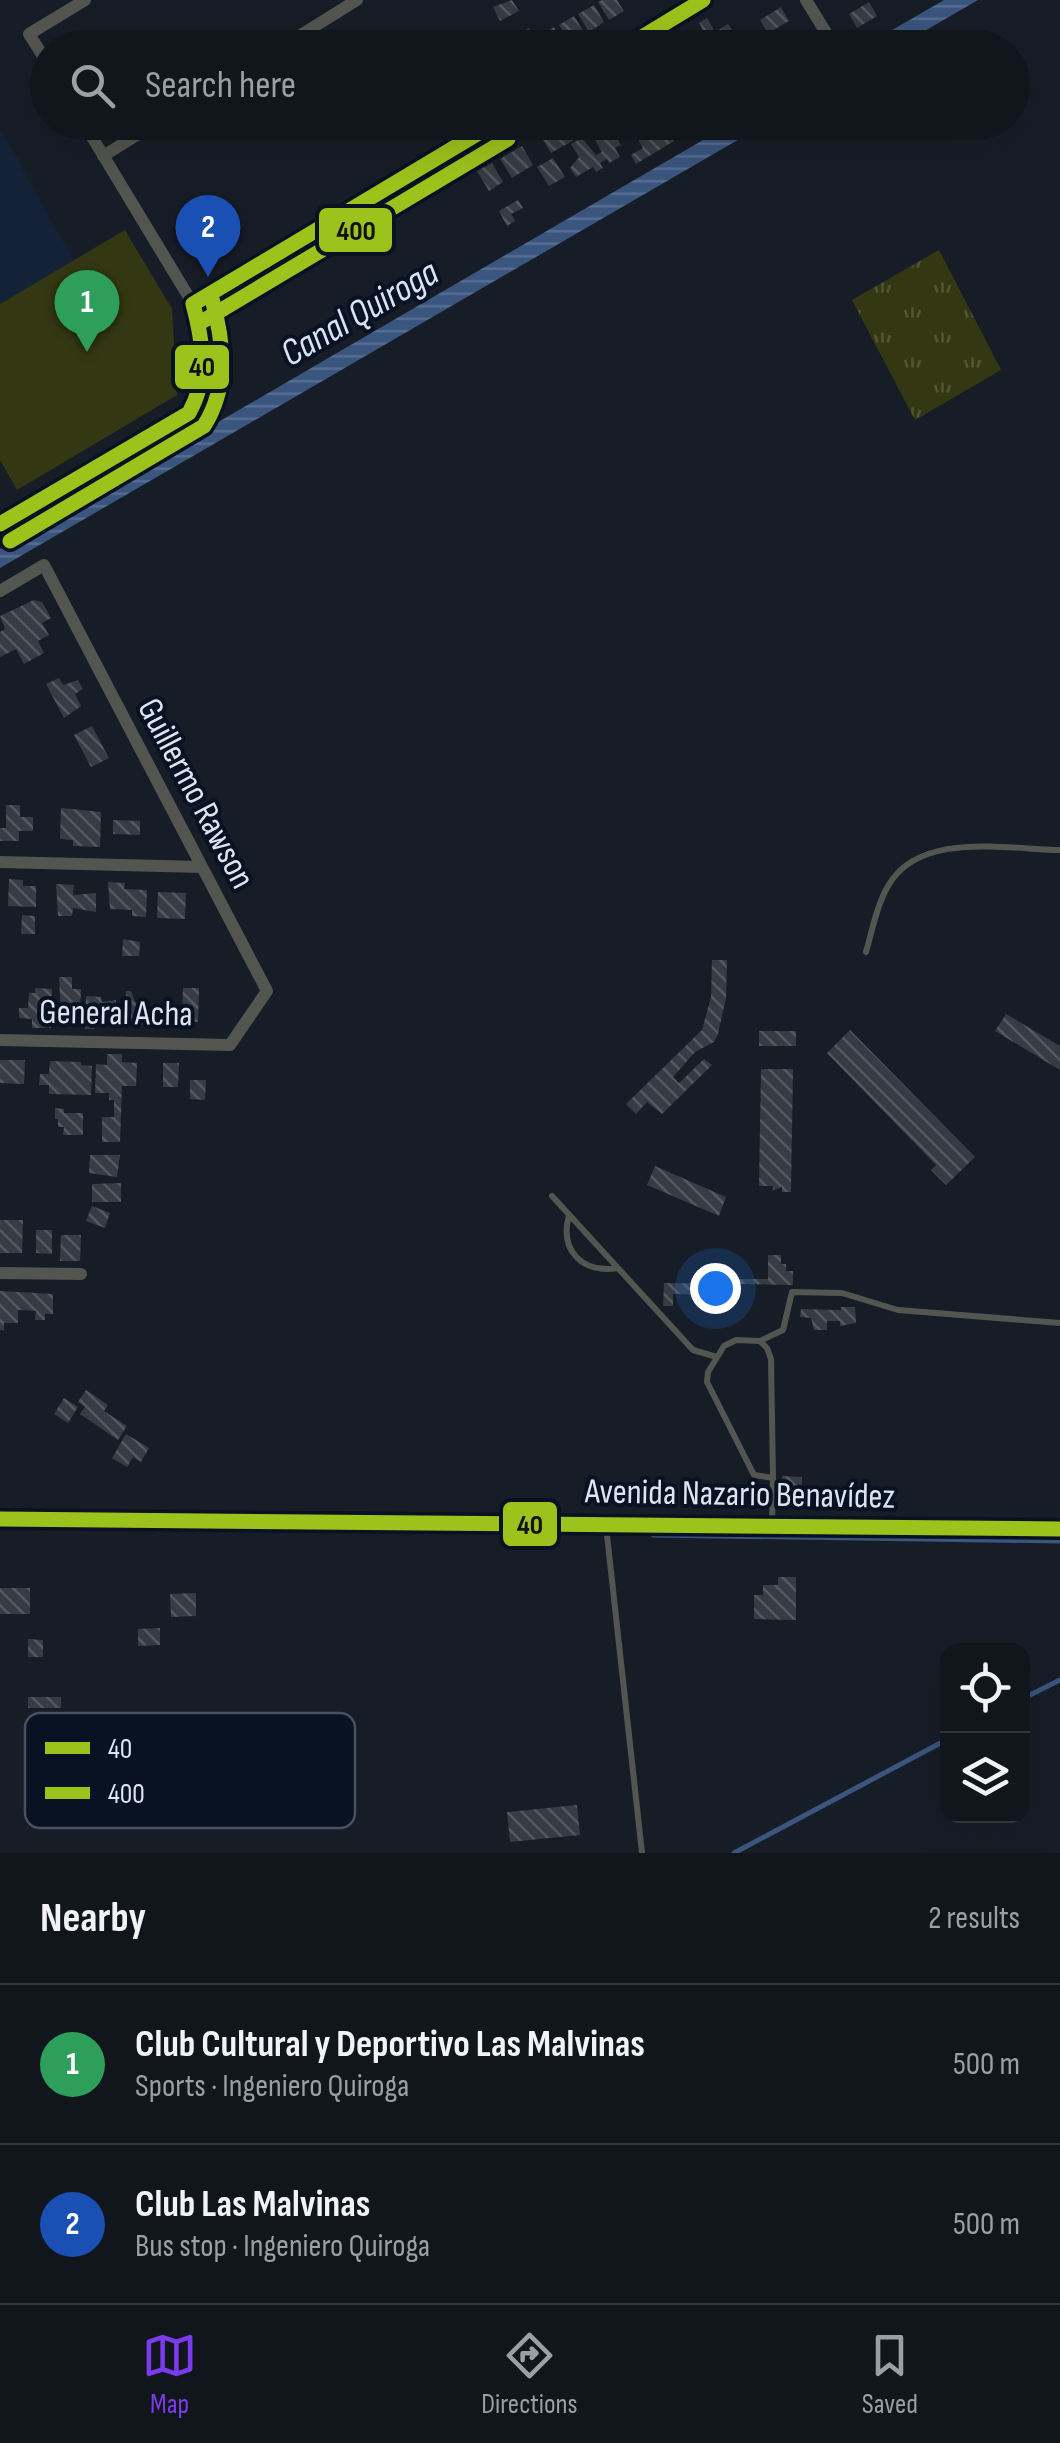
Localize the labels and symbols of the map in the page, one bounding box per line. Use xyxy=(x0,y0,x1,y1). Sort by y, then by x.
pin: 2 xyxy=(176,194,240,277)
line badge: 400 xyxy=(317,206,394,254)
text: 400 xyxy=(336,215,376,248)
water label: Canal Quiroga xyxy=(273,250,447,376)
pin: 1 xyxy=(54,270,120,352)
line badge: 40 xyxy=(173,343,231,391)
text: 40 xyxy=(189,351,215,384)
street label: Guillermo Rawson xyxy=(128,691,264,896)
street label: General Acha xyxy=(39,991,193,1036)
your location xyxy=(690,1263,741,1314)
street label: Avenida Nazario Benavídez xyxy=(584,1470,895,1519)
line badge: 40 xyxy=(501,1500,559,1548)
text: 40 xyxy=(517,1509,543,1542)
legend xyxy=(25,1713,355,1828)
text: 40 xyxy=(108,1733,132,1766)
text: 400 xyxy=(108,1778,145,1811)

